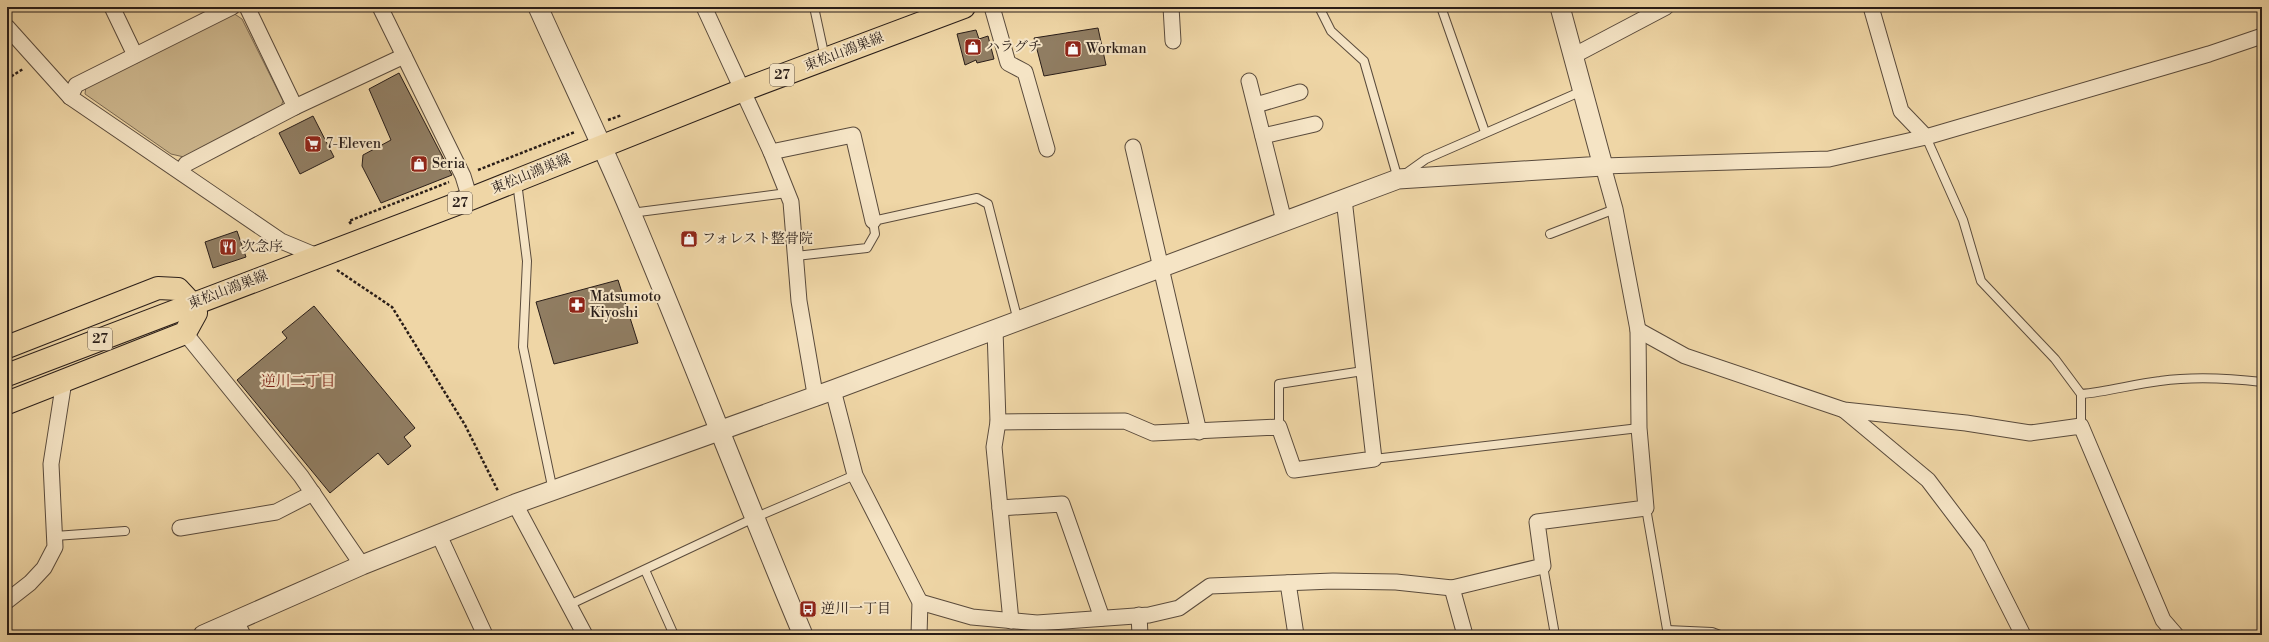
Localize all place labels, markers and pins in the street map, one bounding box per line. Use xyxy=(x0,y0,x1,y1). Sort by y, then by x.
shop icon: ハラグチ xyxy=(963,37,983,57)
place label: ハラグチ xyxy=(986,38,1042,56)
shop icon: Workman xyxy=(1063,39,1083,59)
place label: Workman xyxy=(1085,40,1147,58)
supermarket icon: 7-Eleven xyxy=(303,134,323,154)
place label: 7-Eleven xyxy=(326,135,382,153)
shop icon: Seria xyxy=(409,154,429,174)
place label: Seria xyxy=(432,155,466,173)
shop icon: フォレスト整骨院 xyxy=(679,229,699,249)
place label: フォレスト整骨院 xyxy=(702,230,813,248)
restaurant icon: 次念序 xyxy=(218,237,238,257)
place label: 次念序 xyxy=(241,238,283,256)
place label: Matsumoto Kiyoshi xyxy=(590,288,661,322)
pharmacy icon: Matsumoto Kiyoshi xyxy=(567,295,587,315)
bus stop icon: 逆川一丁目 xyxy=(798,599,818,619)
place label: 逆川一丁目 xyxy=(821,600,891,618)

